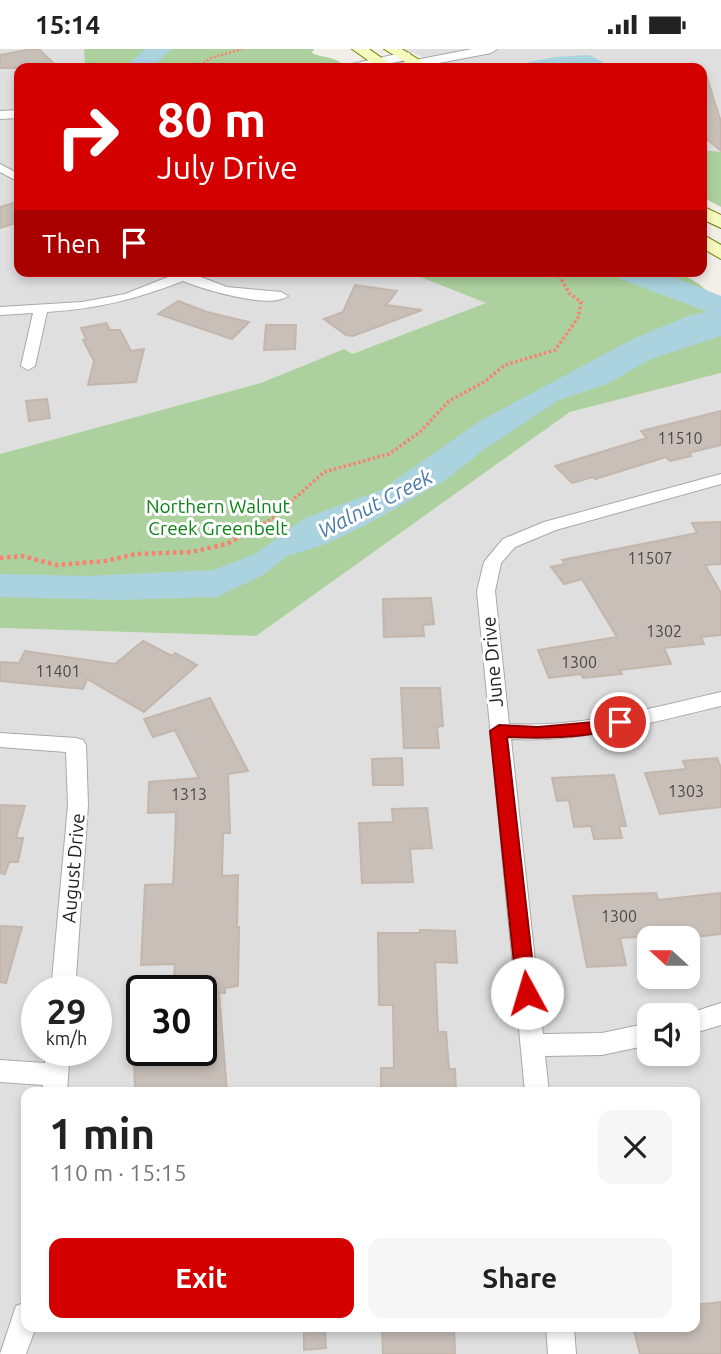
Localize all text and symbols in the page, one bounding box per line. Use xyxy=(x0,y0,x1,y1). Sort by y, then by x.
text: 15:14 xyxy=(35,10,100,39)
icon: right xyxy=(42,91,133,182)
text: 80 m xyxy=(157,91,266,146)
text: July Drive xyxy=(157,149,298,185)
icon: arrive xyxy=(115,224,153,262)
text: Then xyxy=(42,229,101,258)
house number: 11510 xyxy=(657,429,703,447)
water label: Walnut Creek xyxy=(314,464,436,542)
park label: Northern Walnut Creek Greenbelt xyxy=(146,495,291,539)
house number: 11507 xyxy=(627,549,673,567)
street label: June Drive xyxy=(477,616,507,708)
house number: 1302 xyxy=(646,622,682,640)
house number: 1300 xyxy=(561,653,597,671)
house number: 11401 xyxy=(35,662,81,680)
pin xyxy=(590,692,650,752)
icon: arrive xyxy=(601,703,639,741)
house number: 1303 xyxy=(668,782,704,800)
house number: 1313 xyxy=(171,785,207,803)
street label: August Drive xyxy=(57,812,89,924)
house number: 1300 xyxy=(601,907,637,925)
north arrow xyxy=(637,926,700,989)
map controls xyxy=(637,926,700,1066)
position arrow xyxy=(490,956,564,1030)
speed limit sign: 30 xyxy=(126,975,217,1066)
text: 29 xyxy=(47,991,86,1031)
button: sound xyxy=(637,1003,700,1066)
text: km/h xyxy=(46,1028,87,1048)
text: 1 min xyxy=(49,1110,155,1157)
button: close xyxy=(598,1110,672,1184)
text: 110 m · 15:15 xyxy=(49,1160,187,1185)
button: Exit xyxy=(49,1238,354,1318)
button: Share xyxy=(368,1238,672,1318)

